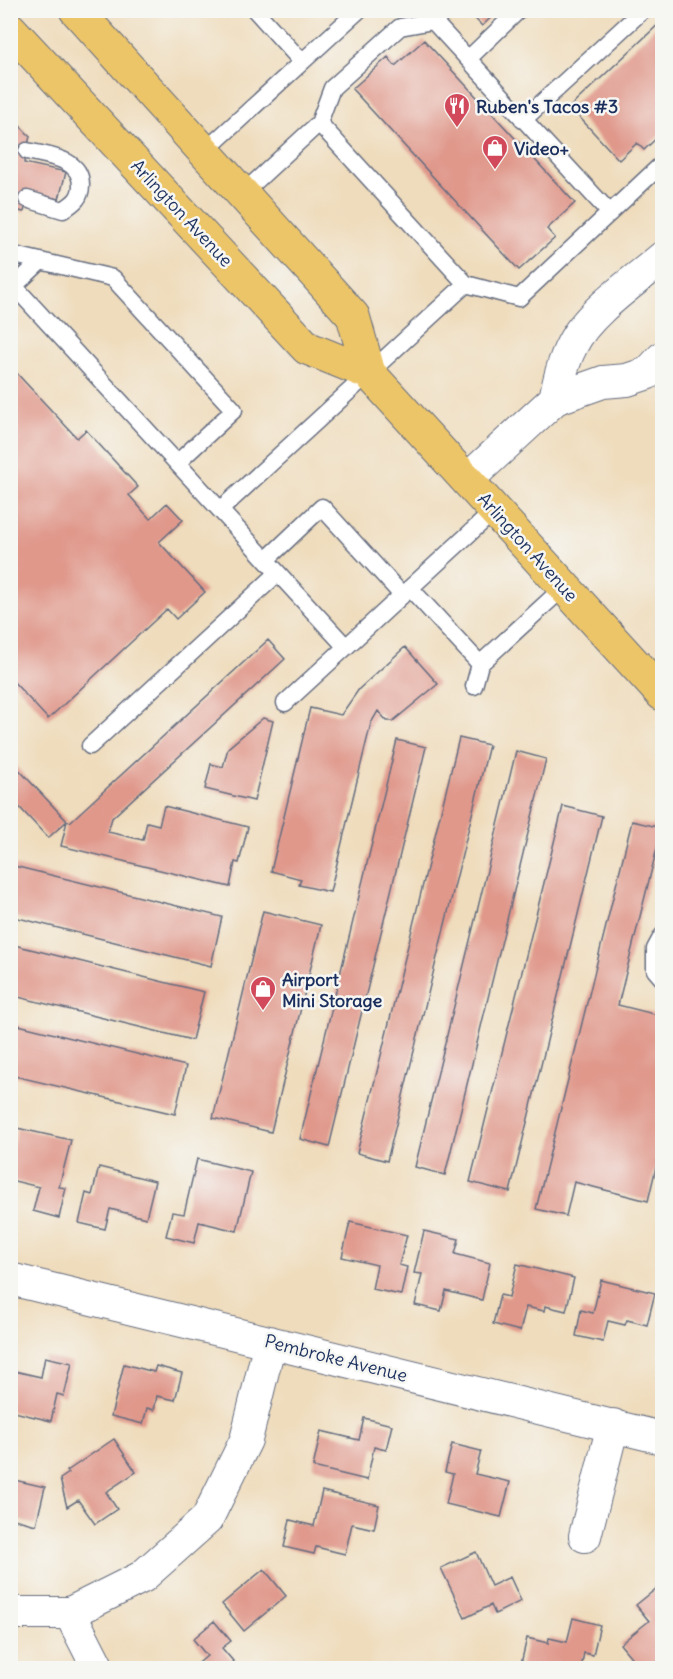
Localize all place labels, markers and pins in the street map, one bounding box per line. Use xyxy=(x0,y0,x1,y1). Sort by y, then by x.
restaurant icon: Ruben's Tacos #3 xyxy=(442,91,472,129)
place label: Ruben's Tacos #3 xyxy=(476,95,618,118)
shop icon: Video+ xyxy=(480,133,510,171)
place label: Video+ xyxy=(514,137,570,160)
place label: Airport Mini Storage xyxy=(282,968,383,1012)
shop icon: Airport Mini Storage xyxy=(248,974,278,1012)

